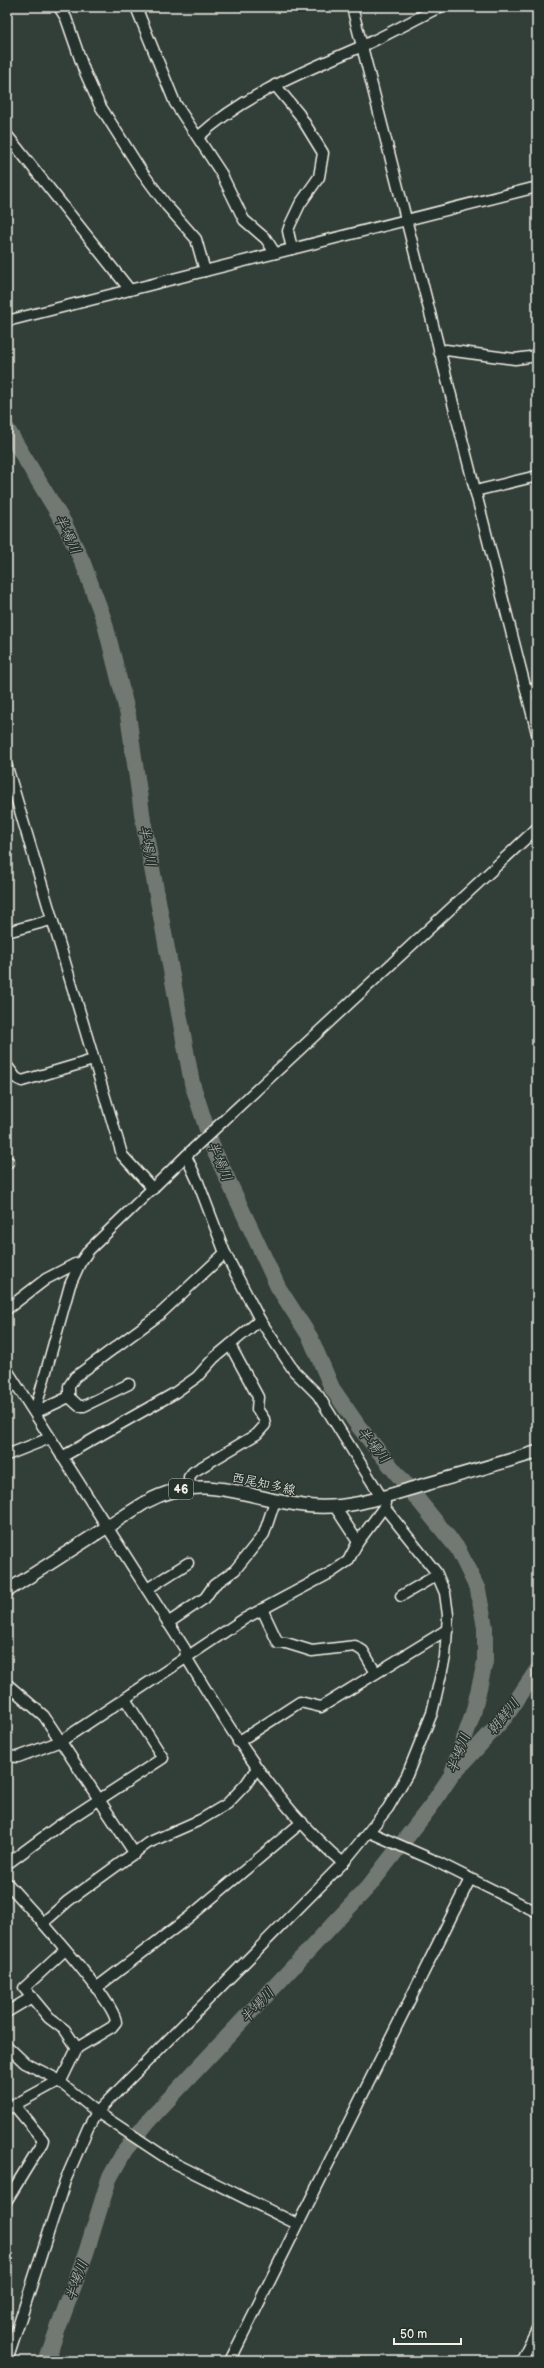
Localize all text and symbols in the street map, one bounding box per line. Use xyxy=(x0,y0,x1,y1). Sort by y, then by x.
water label: 半場川 xyxy=(51,512,84,557)
water label: 半場川 xyxy=(135,824,160,868)
water label: 半場川 xyxy=(204,1139,236,1184)
water label: 半場川 xyxy=(354,1424,393,1467)
street label: 西尾知多線 xyxy=(230,1469,298,1499)
road number: 46 xyxy=(169,1479,193,1499)
water label: 朝鮮川 xyxy=(484,1695,523,1738)
water label: 半場川 xyxy=(443,1731,474,1776)
water label: 半場川 xyxy=(237,1984,278,2026)
water label: 半場川 xyxy=(61,2258,92,2303)
scale bar xyxy=(394,2320,461,2346)
text: 50 m xyxy=(400,2327,427,2342)

